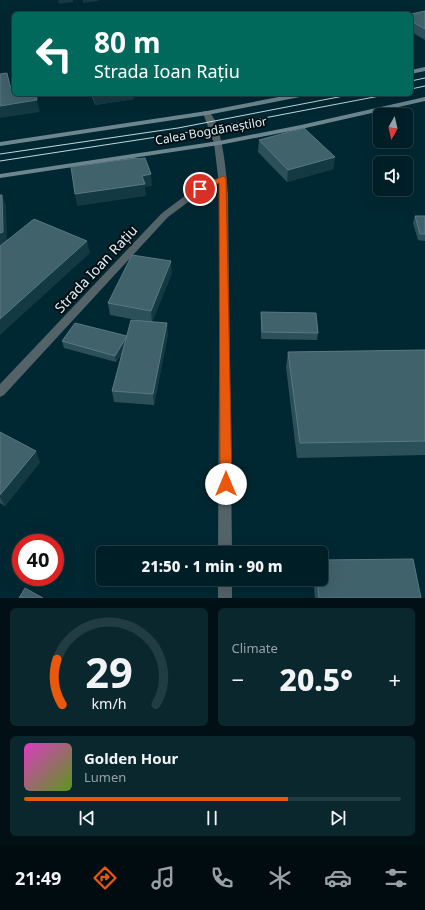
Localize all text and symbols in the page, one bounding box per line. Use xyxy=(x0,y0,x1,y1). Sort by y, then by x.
text: 80 m xyxy=(94,23,161,61)
icon: left xyxy=(28,28,80,80)
text: Strada Ioan Rațiu xyxy=(94,59,240,83)
north arrow xyxy=(373,108,413,148)
map controls xyxy=(373,108,413,196)
street label: Calea Bogdăneștilor xyxy=(154,112,268,149)
button: sound xyxy=(373,156,413,196)
pin xyxy=(183,172,217,206)
icon: arrive xyxy=(189,178,211,200)
street label: Strada Ioan Rațiu xyxy=(50,221,141,317)
position arrow xyxy=(205,463,247,505)
speed limit sign: 40 xyxy=(12,534,64,586)
text: 21:50 · 1 min · 90 m xyxy=(141,556,283,576)
text: Climate xyxy=(232,639,278,657)
text: 29 xyxy=(85,644,133,700)
text: 20.5° xyxy=(280,659,353,700)
text: − xyxy=(232,664,244,694)
text: + xyxy=(388,664,401,694)
text: km/h xyxy=(91,694,126,713)
text: Golden Hour xyxy=(84,748,178,768)
text: Lumen xyxy=(84,768,126,786)
icon: previous xyxy=(76,807,98,829)
icon: pause xyxy=(201,807,223,829)
icon: next xyxy=(327,807,349,829)
icon: directions xyxy=(91,864,119,892)
icon: music xyxy=(149,864,177,892)
icon: phone xyxy=(208,864,236,892)
icon: climate xyxy=(266,864,294,892)
icon: car xyxy=(324,864,352,892)
icon: filters xyxy=(382,864,410,892)
text: 21:49 xyxy=(15,866,61,890)

